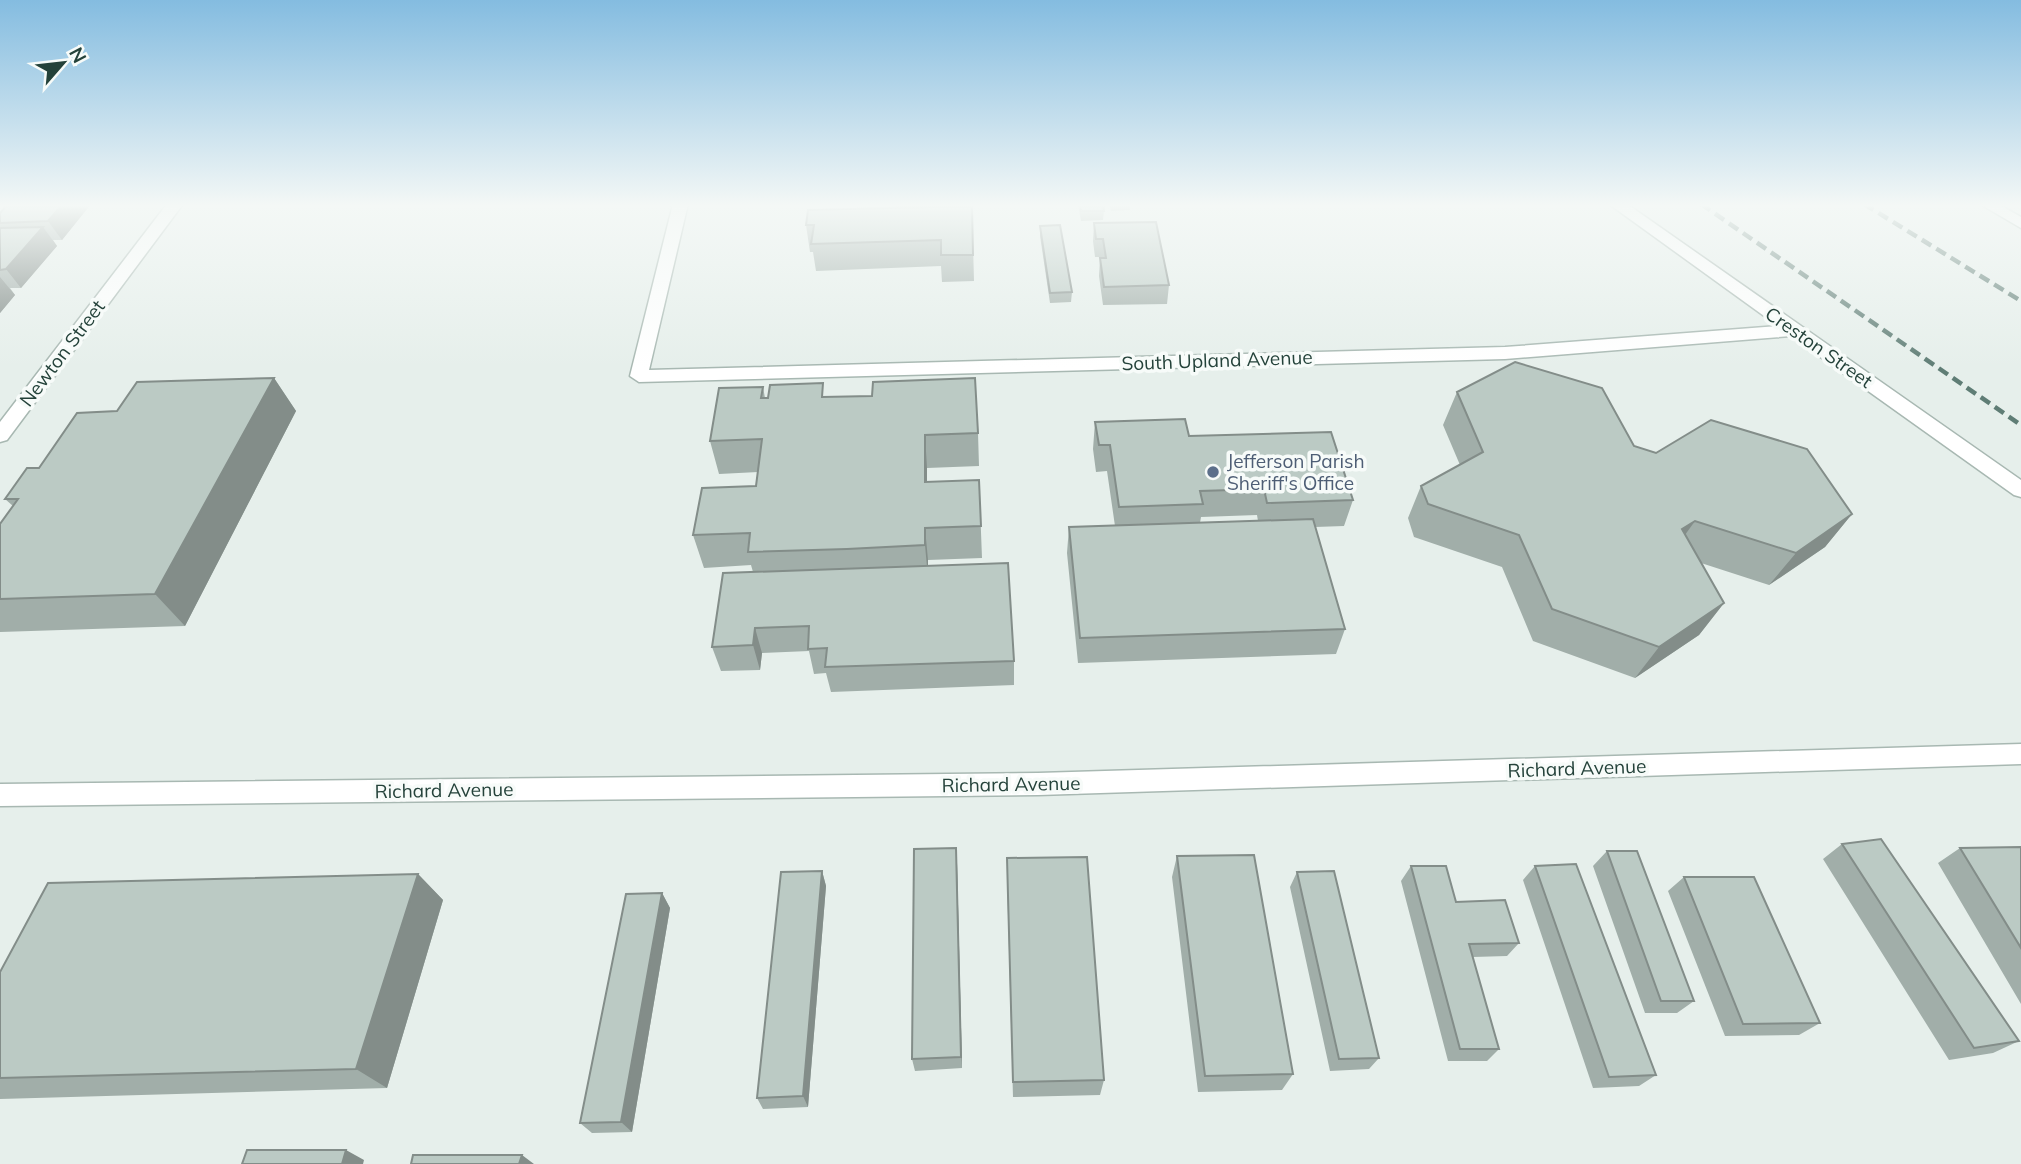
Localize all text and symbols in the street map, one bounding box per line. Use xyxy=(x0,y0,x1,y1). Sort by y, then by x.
north arrow xyxy=(28,28,98,98)
text: N xyxy=(64,43,92,67)
street label: Newton Street xyxy=(14,295,110,411)
street label: Creston Street xyxy=(1761,301,1878,393)
street label: South Upland Avenue xyxy=(1121,345,1313,375)
place label: Jefferson Parish Sheriff's Office xyxy=(1227,449,1365,495)
marker: Jefferson Parish Sheriff's Office xyxy=(1205,464,1221,480)
street label: Richard Avenue xyxy=(1507,754,1647,782)
street label: Richard Avenue xyxy=(941,771,1081,797)
street label: Richard Avenue xyxy=(374,777,514,803)

